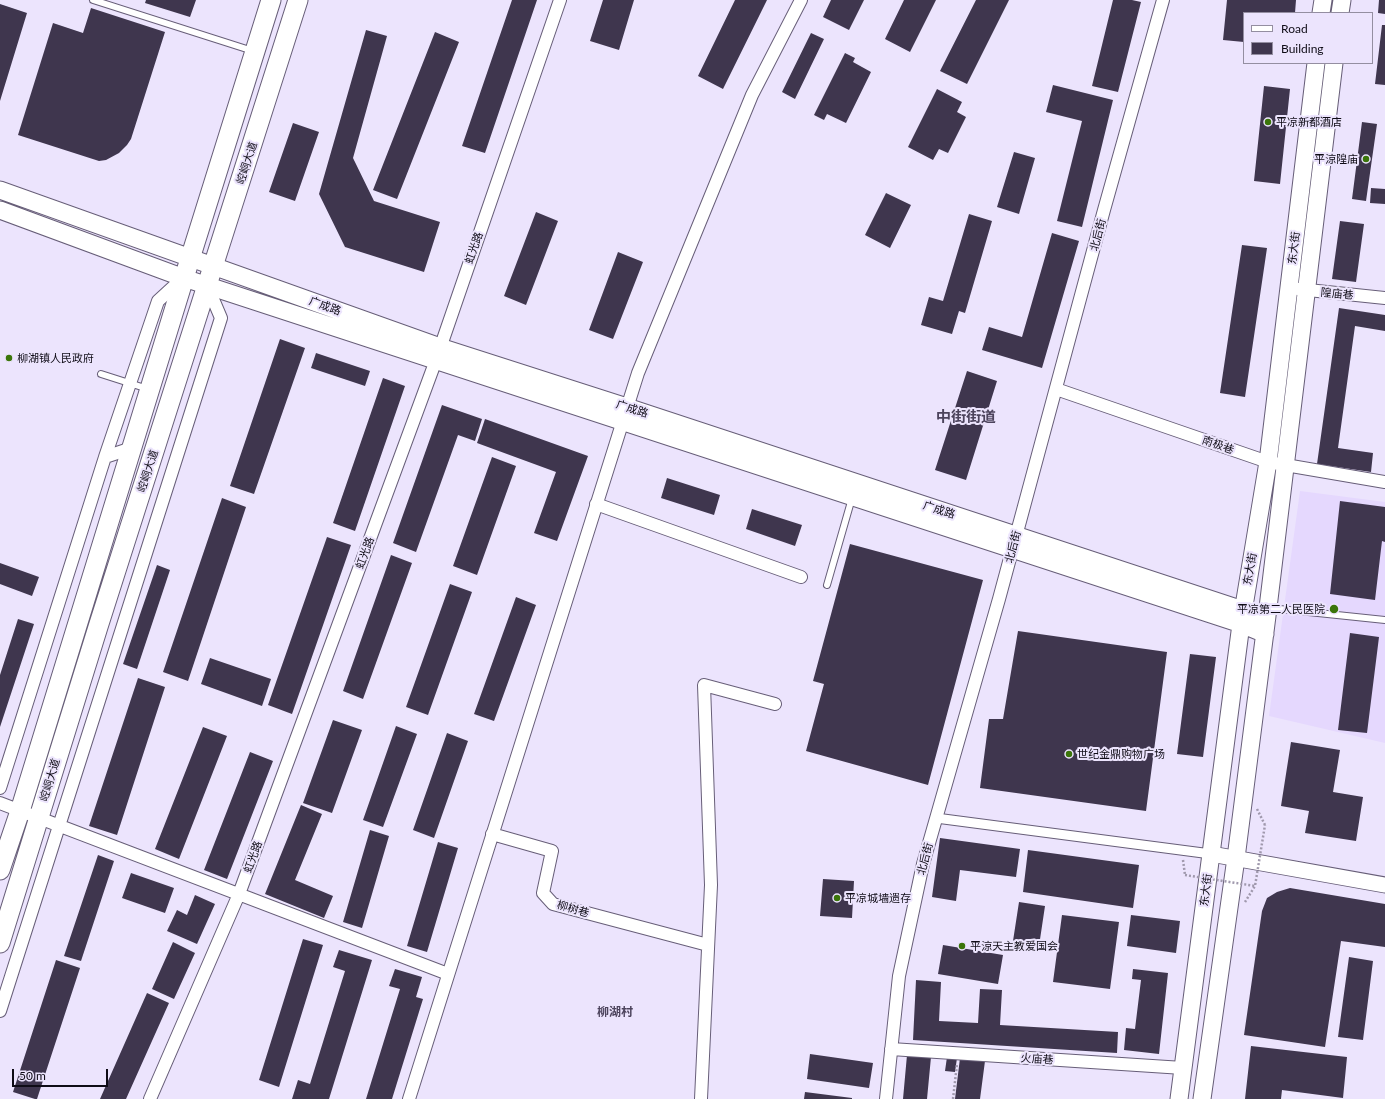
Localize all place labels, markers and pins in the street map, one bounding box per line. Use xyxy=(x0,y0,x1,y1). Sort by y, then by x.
place label: 平凉新都酒店 xyxy=(1276,115,1342,129)
marker: 平凉新都酒店 xyxy=(1263,117,1273,127)
place label: 平涼隍庙 xyxy=(1314,152,1358,166)
marker: 平涼隍庙 xyxy=(1361,154,1371,164)
place label: 柳湖镇人民政府 xyxy=(17,351,94,365)
marker: 柳湖镇人民政府 xyxy=(4,353,14,363)
place label: 平凉第二人民医院 xyxy=(1237,602,1325,616)
marker: 平凉第二人民医院 xyxy=(1328,603,1340,615)
place label: 世纪金鼎购物广场 xyxy=(1077,747,1165,761)
marker: 世纪金鼎购物广场 xyxy=(1064,749,1074,759)
place label: 平凉城墙遗存 xyxy=(845,891,911,905)
marker: 平凉城墙遗存 xyxy=(832,893,842,903)
place label: 平涼天主教爱国会 xyxy=(970,939,1058,953)
marker: 平涼天主教爱国会 xyxy=(957,941,967,951)

